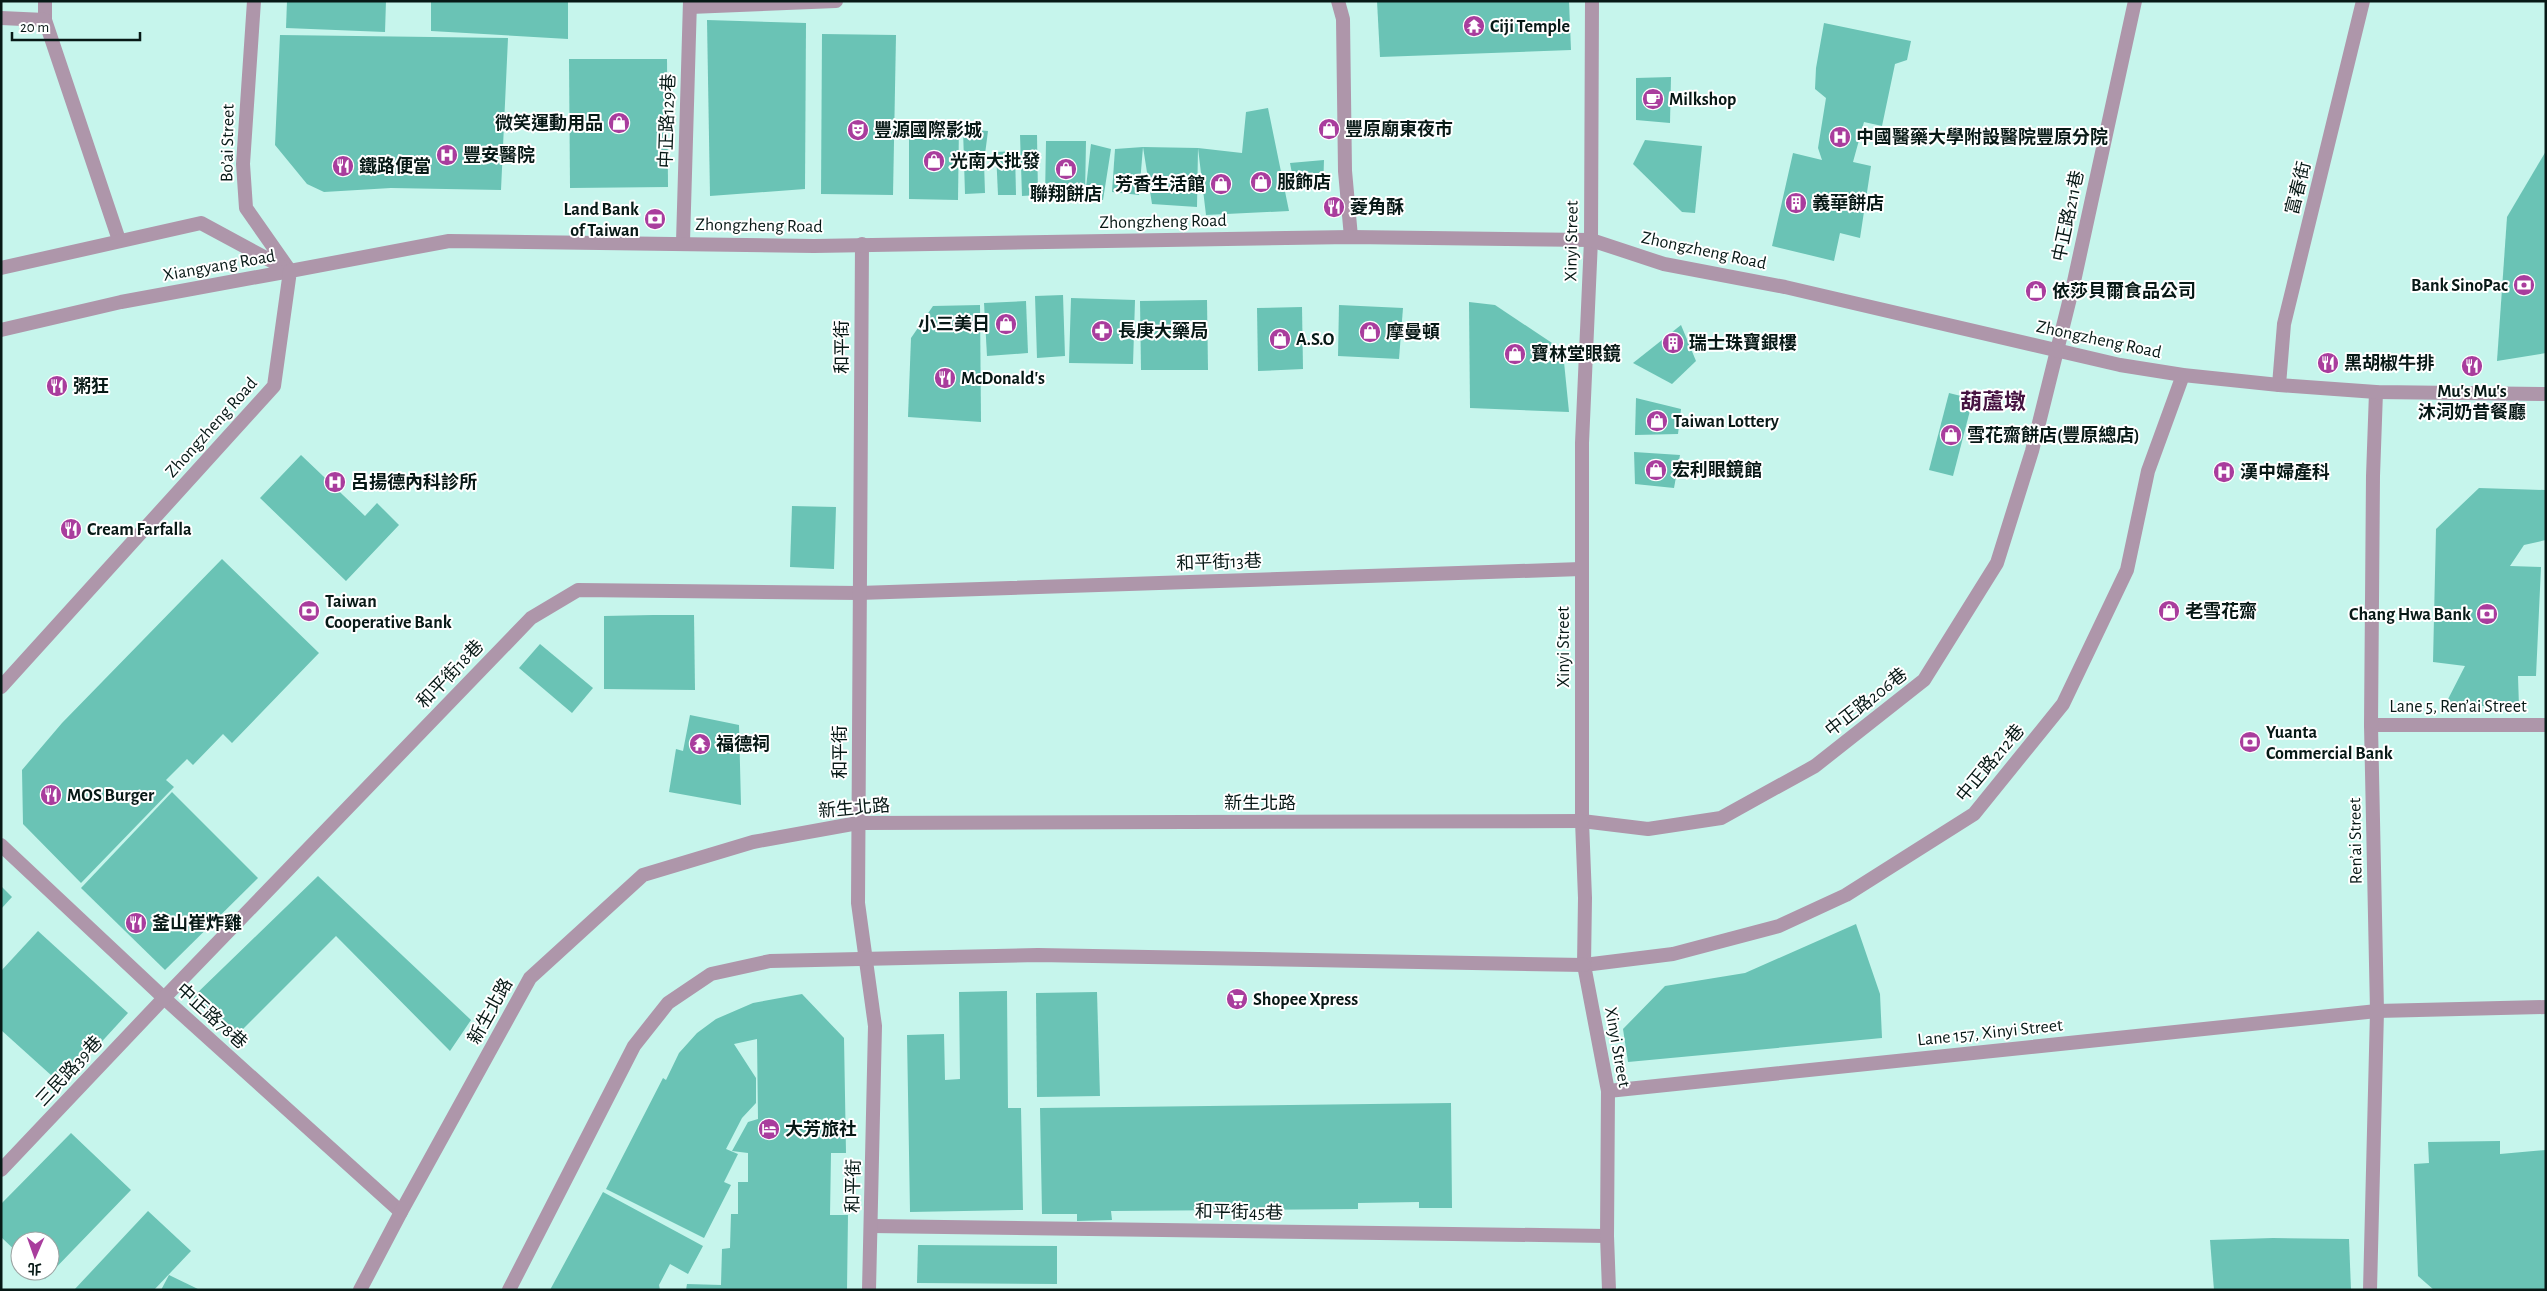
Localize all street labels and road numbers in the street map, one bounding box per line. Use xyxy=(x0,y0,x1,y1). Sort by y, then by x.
street label: 中正路129巷 xyxy=(655,73,679,169)
street label: Bo’ai Street xyxy=(218,104,238,182)
street label: 富春街 xyxy=(2282,159,2314,217)
street label: 中正路211巷 xyxy=(2049,169,2087,263)
street label: Xinyi Street xyxy=(1562,200,1582,282)
street label: Zhongzheng Road xyxy=(1099,212,1227,232)
street label: Zhongzheng Road xyxy=(695,216,823,236)
street label: Zhongzheng Road xyxy=(1640,229,1768,273)
street label: Xiangyang Road xyxy=(162,247,277,285)
street label: Zhongzheng Road xyxy=(2035,318,2163,362)
street label: 和平街 xyxy=(832,320,852,374)
street label: Zhongzheng Road xyxy=(162,374,261,481)
street label: 和平街13巷 xyxy=(1176,551,1262,573)
street label: Xinyi Street xyxy=(1555,606,1573,688)
street label: 和平街18巷 xyxy=(413,636,487,712)
street label: 中正路206巷 xyxy=(1821,664,1911,740)
street label: Lane 5, Ren’ai Street xyxy=(2389,698,2527,716)
street label: 中正路212巷 xyxy=(1952,720,2028,806)
street label: 和平街 xyxy=(830,725,850,779)
street label: 新生北路 xyxy=(1224,793,1296,813)
street label: 新生北路 xyxy=(817,795,891,821)
street label: Ren’ai Street xyxy=(2346,797,2366,884)
street label: 新生北路 xyxy=(464,975,516,1047)
street label: 中正路78巷 xyxy=(173,979,251,1053)
street label: Xinyi Street xyxy=(1601,1006,1633,1089)
street label: Lane 157, Xinyi Street xyxy=(1917,1016,2064,1050)
street label: 三民路39巷 xyxy=(32,1032,106,1110)
street label: 和平街 xyxy=(843,1159,863,1213)
street label: 和平街45巷 xyxy=(1195,1201,1283,1223)

